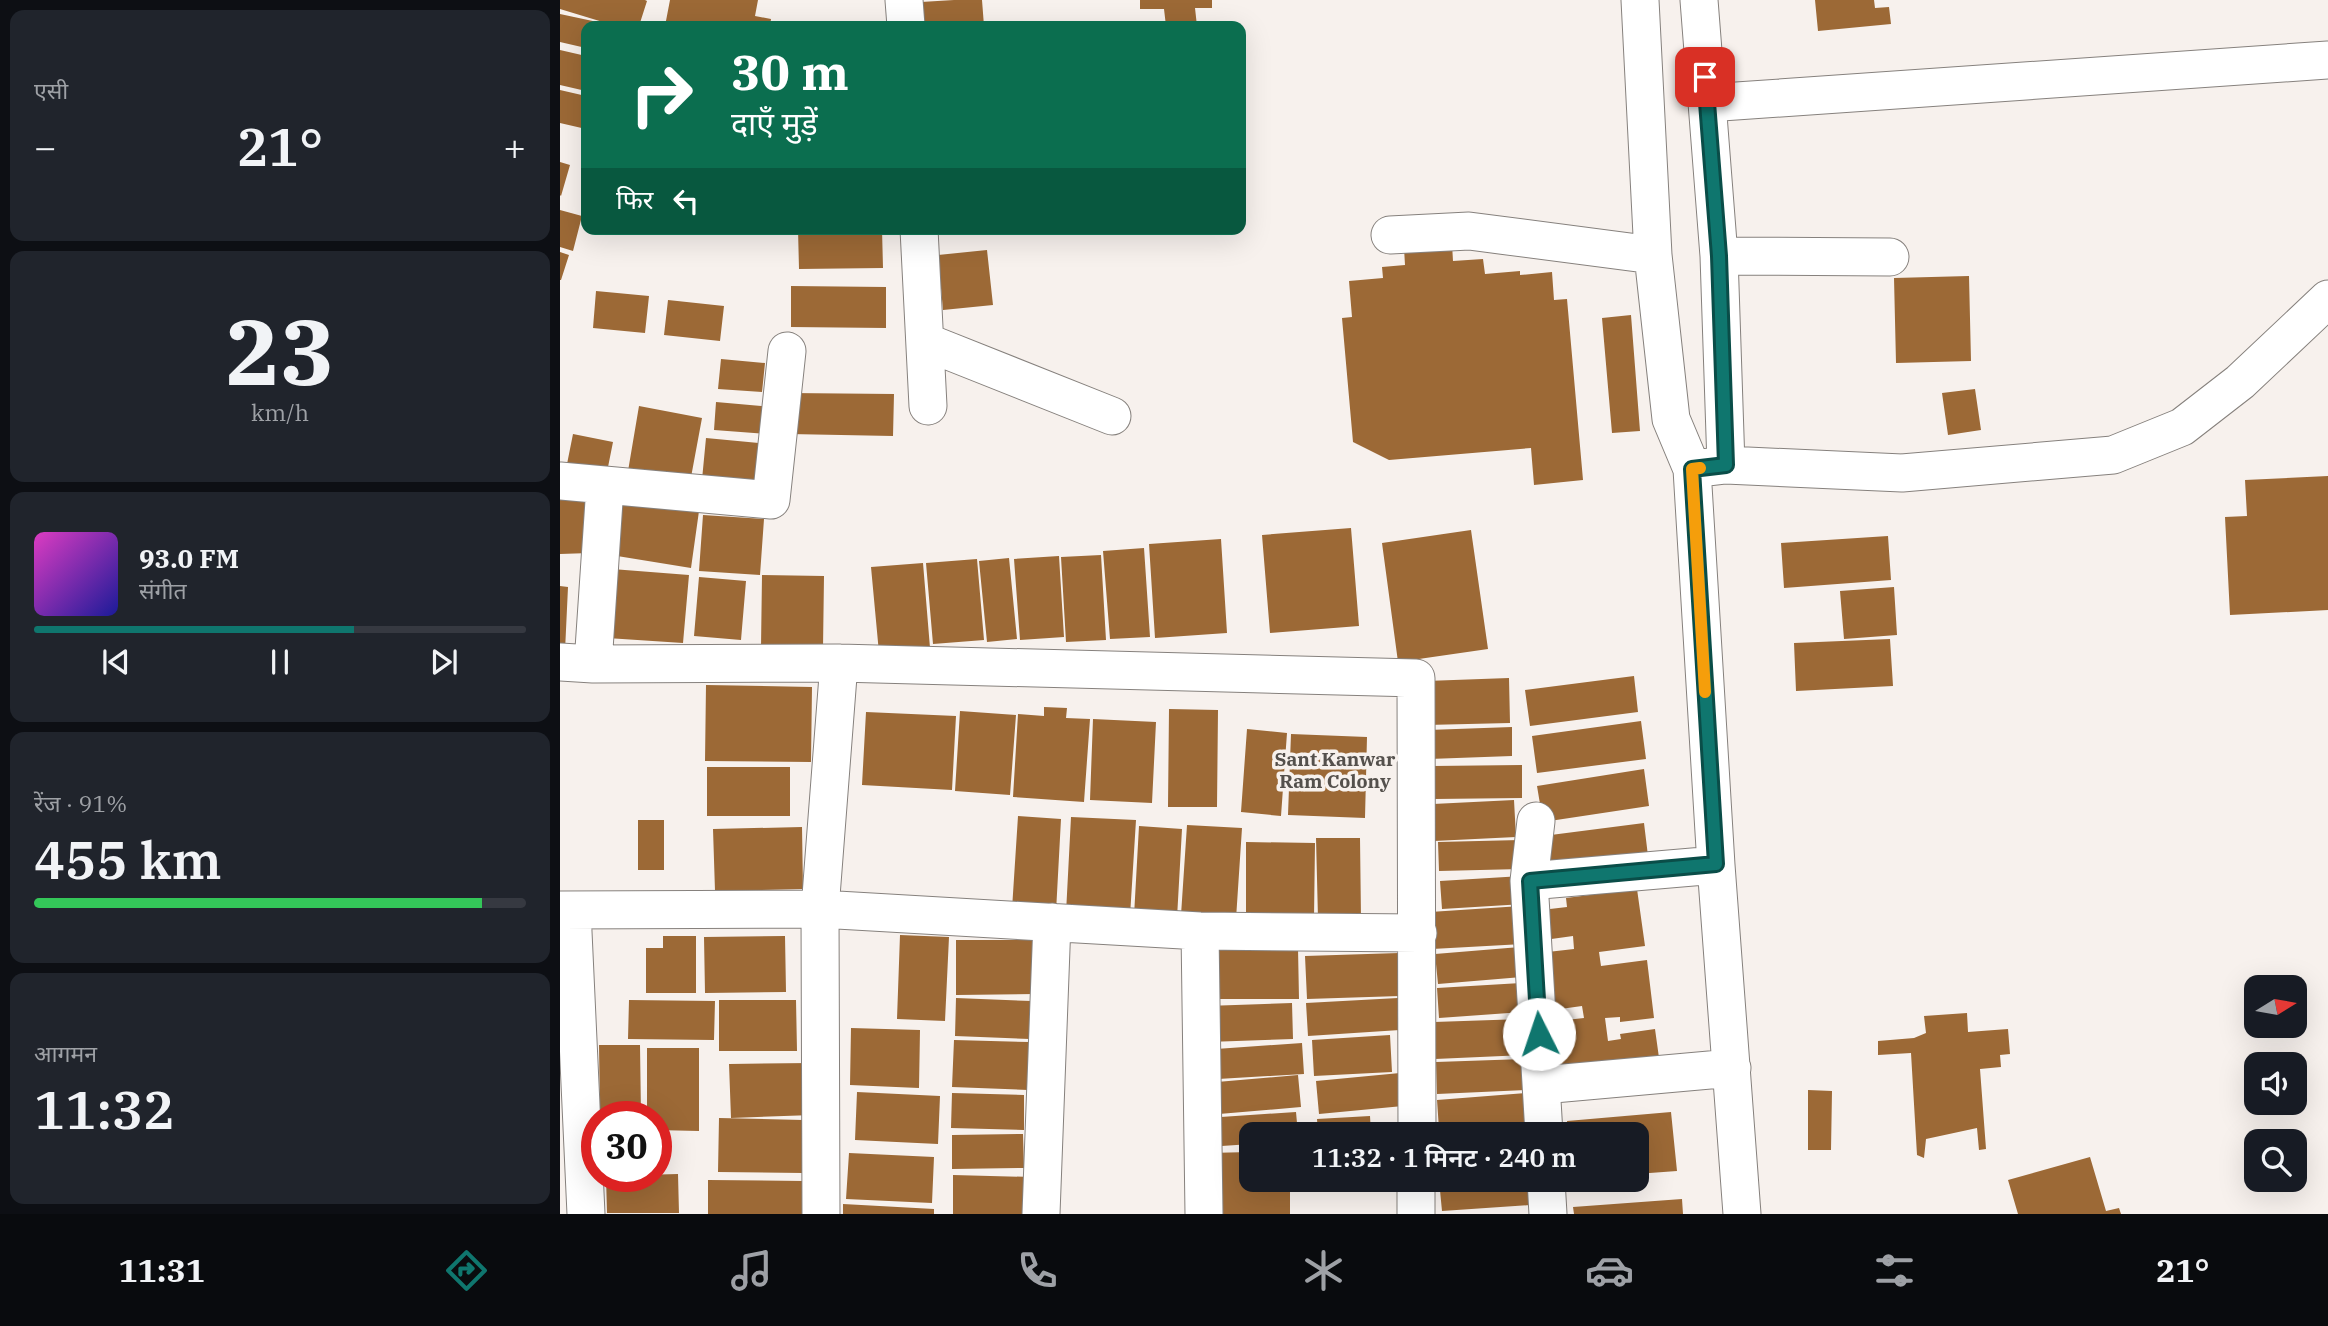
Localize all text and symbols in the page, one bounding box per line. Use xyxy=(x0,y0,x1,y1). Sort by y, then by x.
text: 30 m xyxy=(731,40,849,103)
pin xyxy=(1675,47,1735,107)
icon: right xyxy=(616,49,707,140)
icon: arrive xyxy=(1686,58,1724,96)
text: एसी xyxy=(34,75,68,105)
text: दाएँ मुड़ें xyxy=(731,102,818,144)
text: 21° xyxy=(237,113,323,180)
text: − xyxy=(34,122,57,171)
text: + xyxy=(503,122,526,171)
text: फिर xyxy=(616,182,653,216)
icon: left xyxy=(667,182,705,220)
text: 23 xyxy=(225,292,335,410)
text: km/h xyxy=(251,397,309,427)
text: 93.0 FM xyxy=(139,541,239,575)
text: संगीत xyxy=(139,575,187,605)
icon: previous xyxy=(97,643,135,681)
icon: pause xyxy=(261,643,299,681)
icon: next xyxy=(425,643,463,681)
district label: Sant Kanwar Ram Colony xyxy=(1275,747,1396,793)
text: रेंज · 91% xyxy=(34,788,127,818)
text: 455 km xyxy=(34,826,222,893)
north arrow xyxy=(2244,975,2306,1038)
map controls xyxy=(2244,975,2307,1192)
position arrow xyxy=(1502,997,1576,1071)
text: आगमन xyxy=(34,1038,97,1068)
button: sound xyxy=(2244,1052,2307,1115)
text: 11:32 xyxy=(34,1076,174,1143)
speed limit sign: 30 xyxy=(581,1101,672,1192)
button: search xyxy=(2244,1129,2307,1192)
text: 11:32 · 1 मिनट · 240 m xyxy=(1312,1140,1576,1174)
icon: directions xyxy=(442,1246,491,1295)
icon: music xyxy=(727,1246,776,1295)
icon: phone xyxy=(1013,1246,1062,1295)
icon: climate xyxy=(1299,1246,1348,1295)
icon: car xyxy=(1585,1246,1634,1295)
icon: filters xyxy=(1870,1246,1919,1295)
text: 11:31 xyxy=(118,1249,205,1291)
text: 21° xyxy=(2156,1249,2210,1291)

